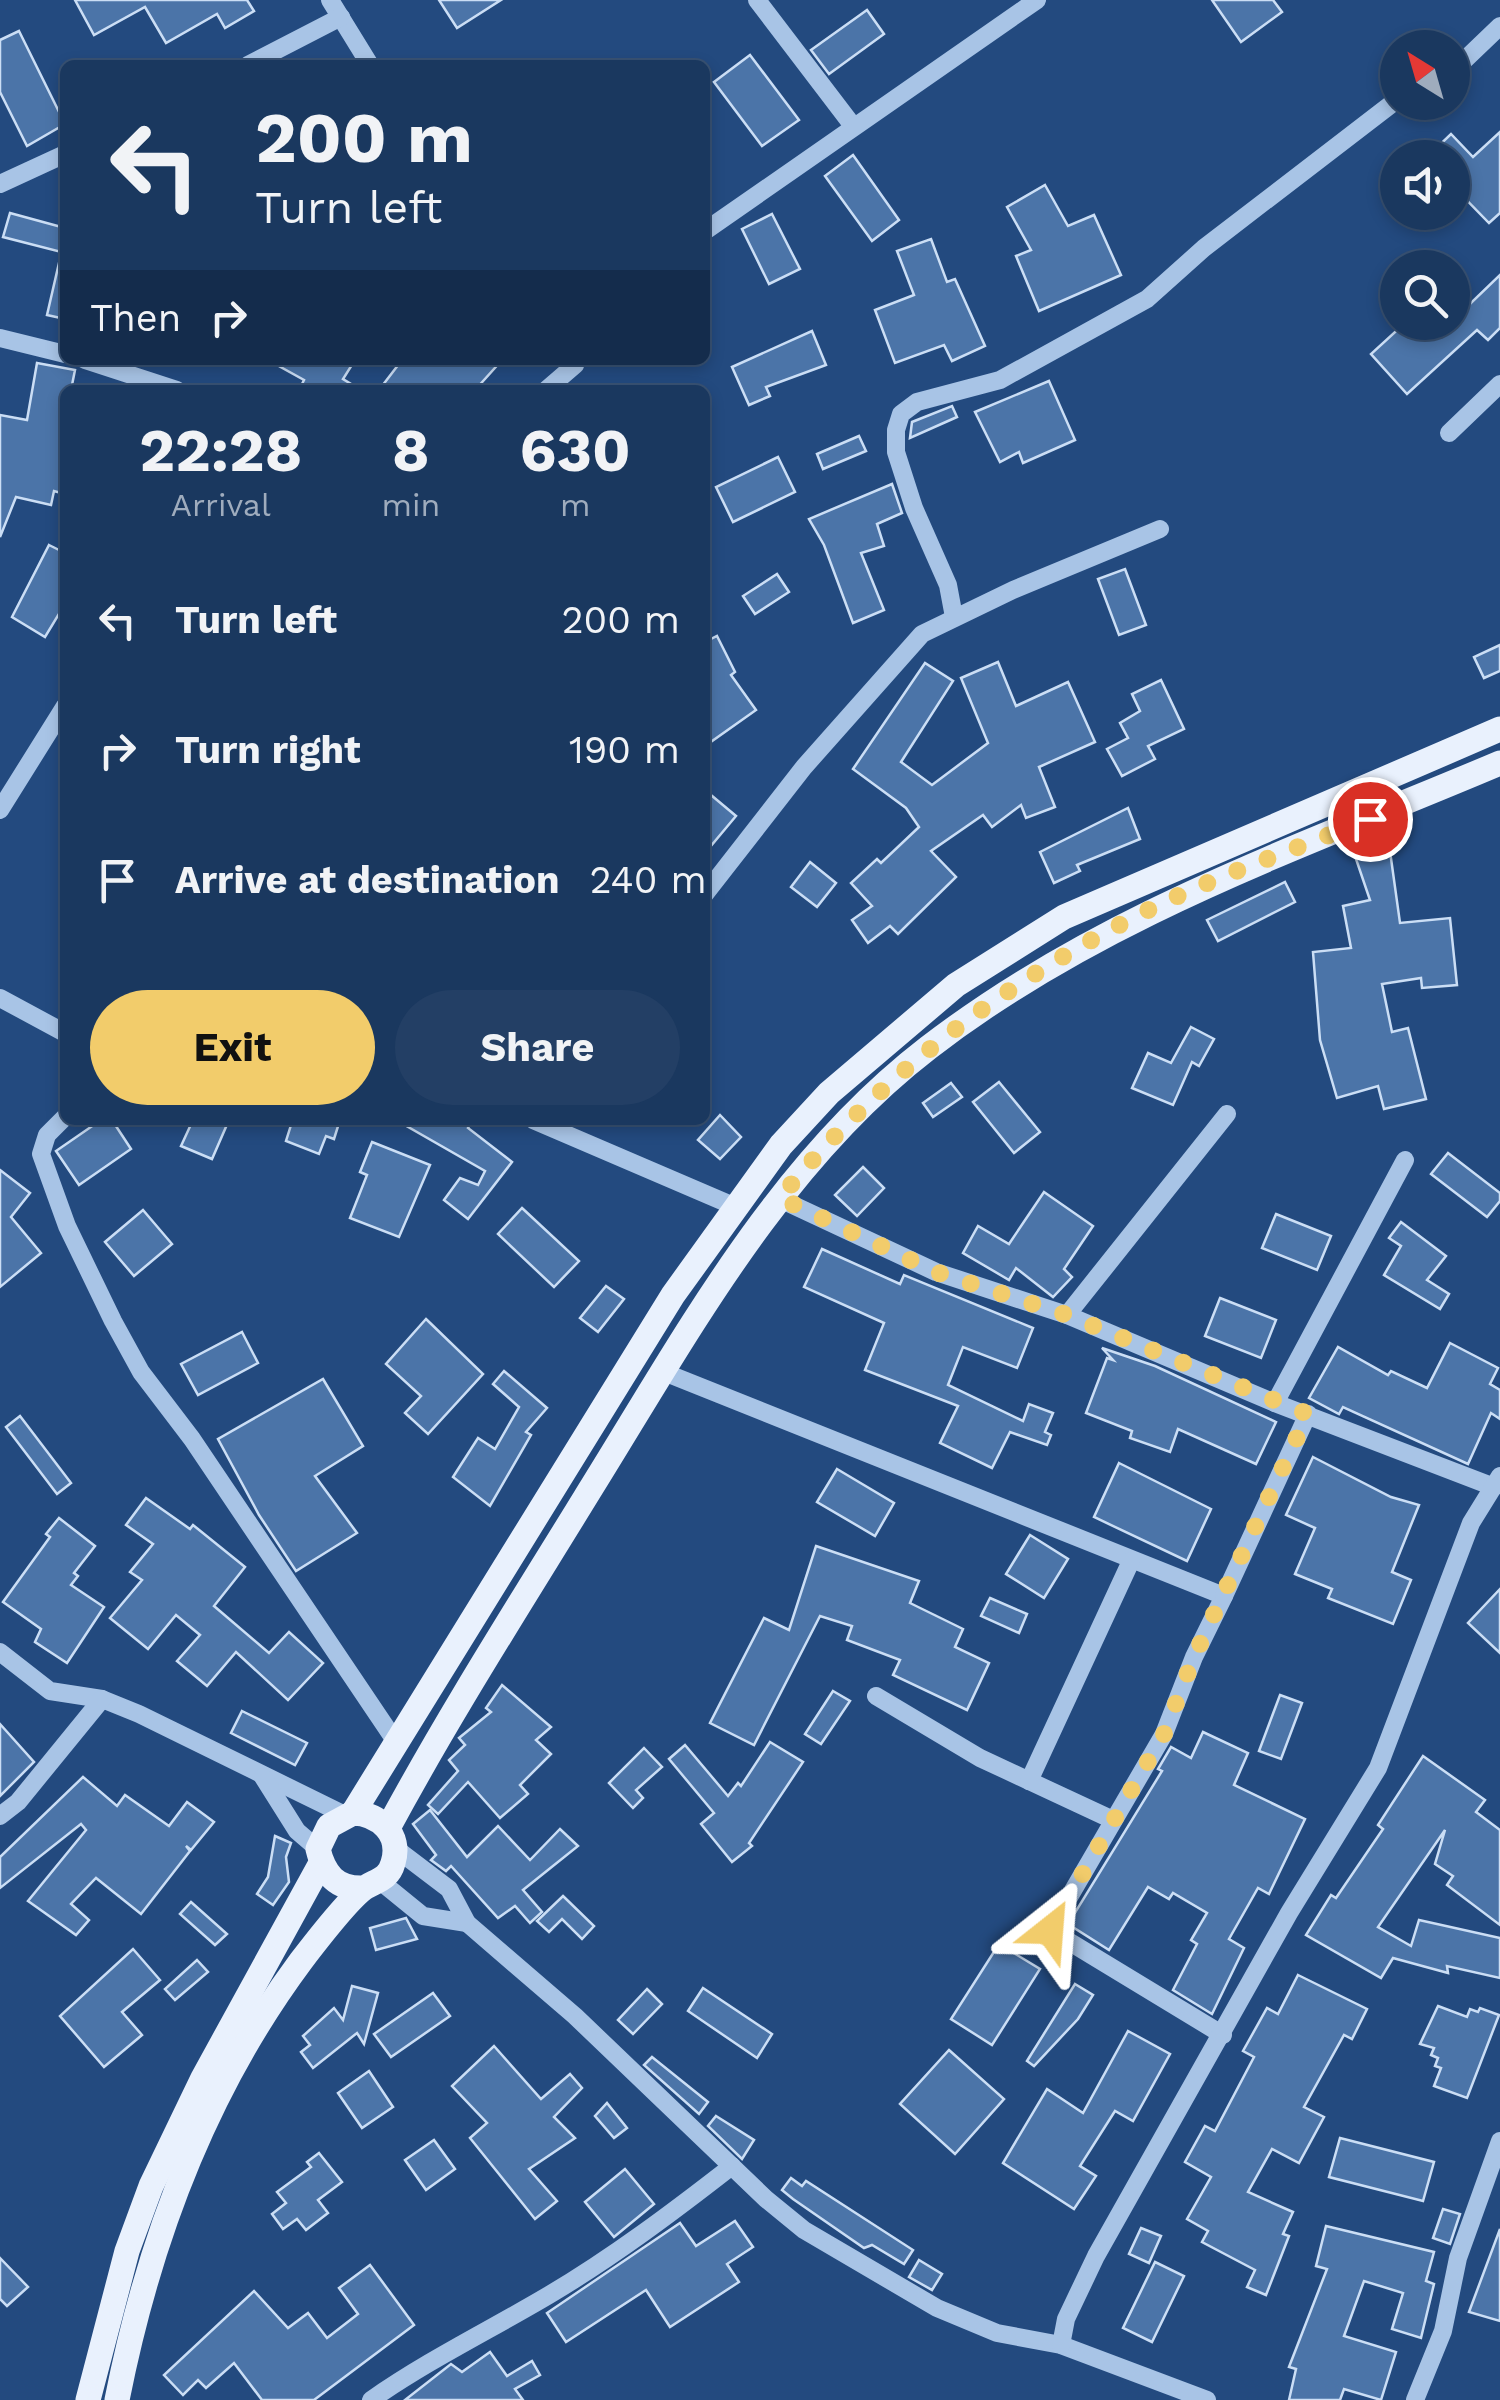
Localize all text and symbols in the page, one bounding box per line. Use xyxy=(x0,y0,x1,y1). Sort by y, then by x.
north arrow xyxy=(1380,30,1470,120)
map controls xyxy=(1380,30,1470,340)
text: 200 m xyxy=(255,97,473,179)
icon: left xyxy=(90,100,220,230)
button: sound xyxy=(1380,140,1470,230)
text: Turn left xyxy=(255,181,442,234)
button: search xyxy=(1380,250,1470,340)
icon: right xyxy=(201,290,256,345)
text: Then xyxy=(90,296,181,340)
text: 22:28 xyxy=(139,415,302,486)
text: 8 xyxy=(392,415,430,486)
text: 630 xyxy=(520,415,631,486)
text: Arrival xyxy=(171,486,271,524)
text: min xyxy=(382,486,440,524)
text: m xyxy=(560,486,590,524)
icon: left xyxy=(90,593,145,648)
text: Turn left xyxy=(175,598,337,642)
text: 200 m xyxy=(561,598,680,642)
icon: right xyxy=(90,723,145,778)
text: Turn right xyxy=(175,728,361,772)
text: 190 m xyxy=(569,728,680,772)
pin xyxy=(1328,777,1413,862)
icon: arrive xyxy=(1343,792,1398,847)
icon: arrive xyxy=(90,853,145,908)
text: Arrive at destination xyxy=(175,858,560,902)
text: 240 m xyxy=(590,858,707,902)
button: Exit xyxy=(90,990,375,1105)
button: Share xyxy=(395,990,680,1105)
position arrow xyxy=(998,1878,1102,1982)

